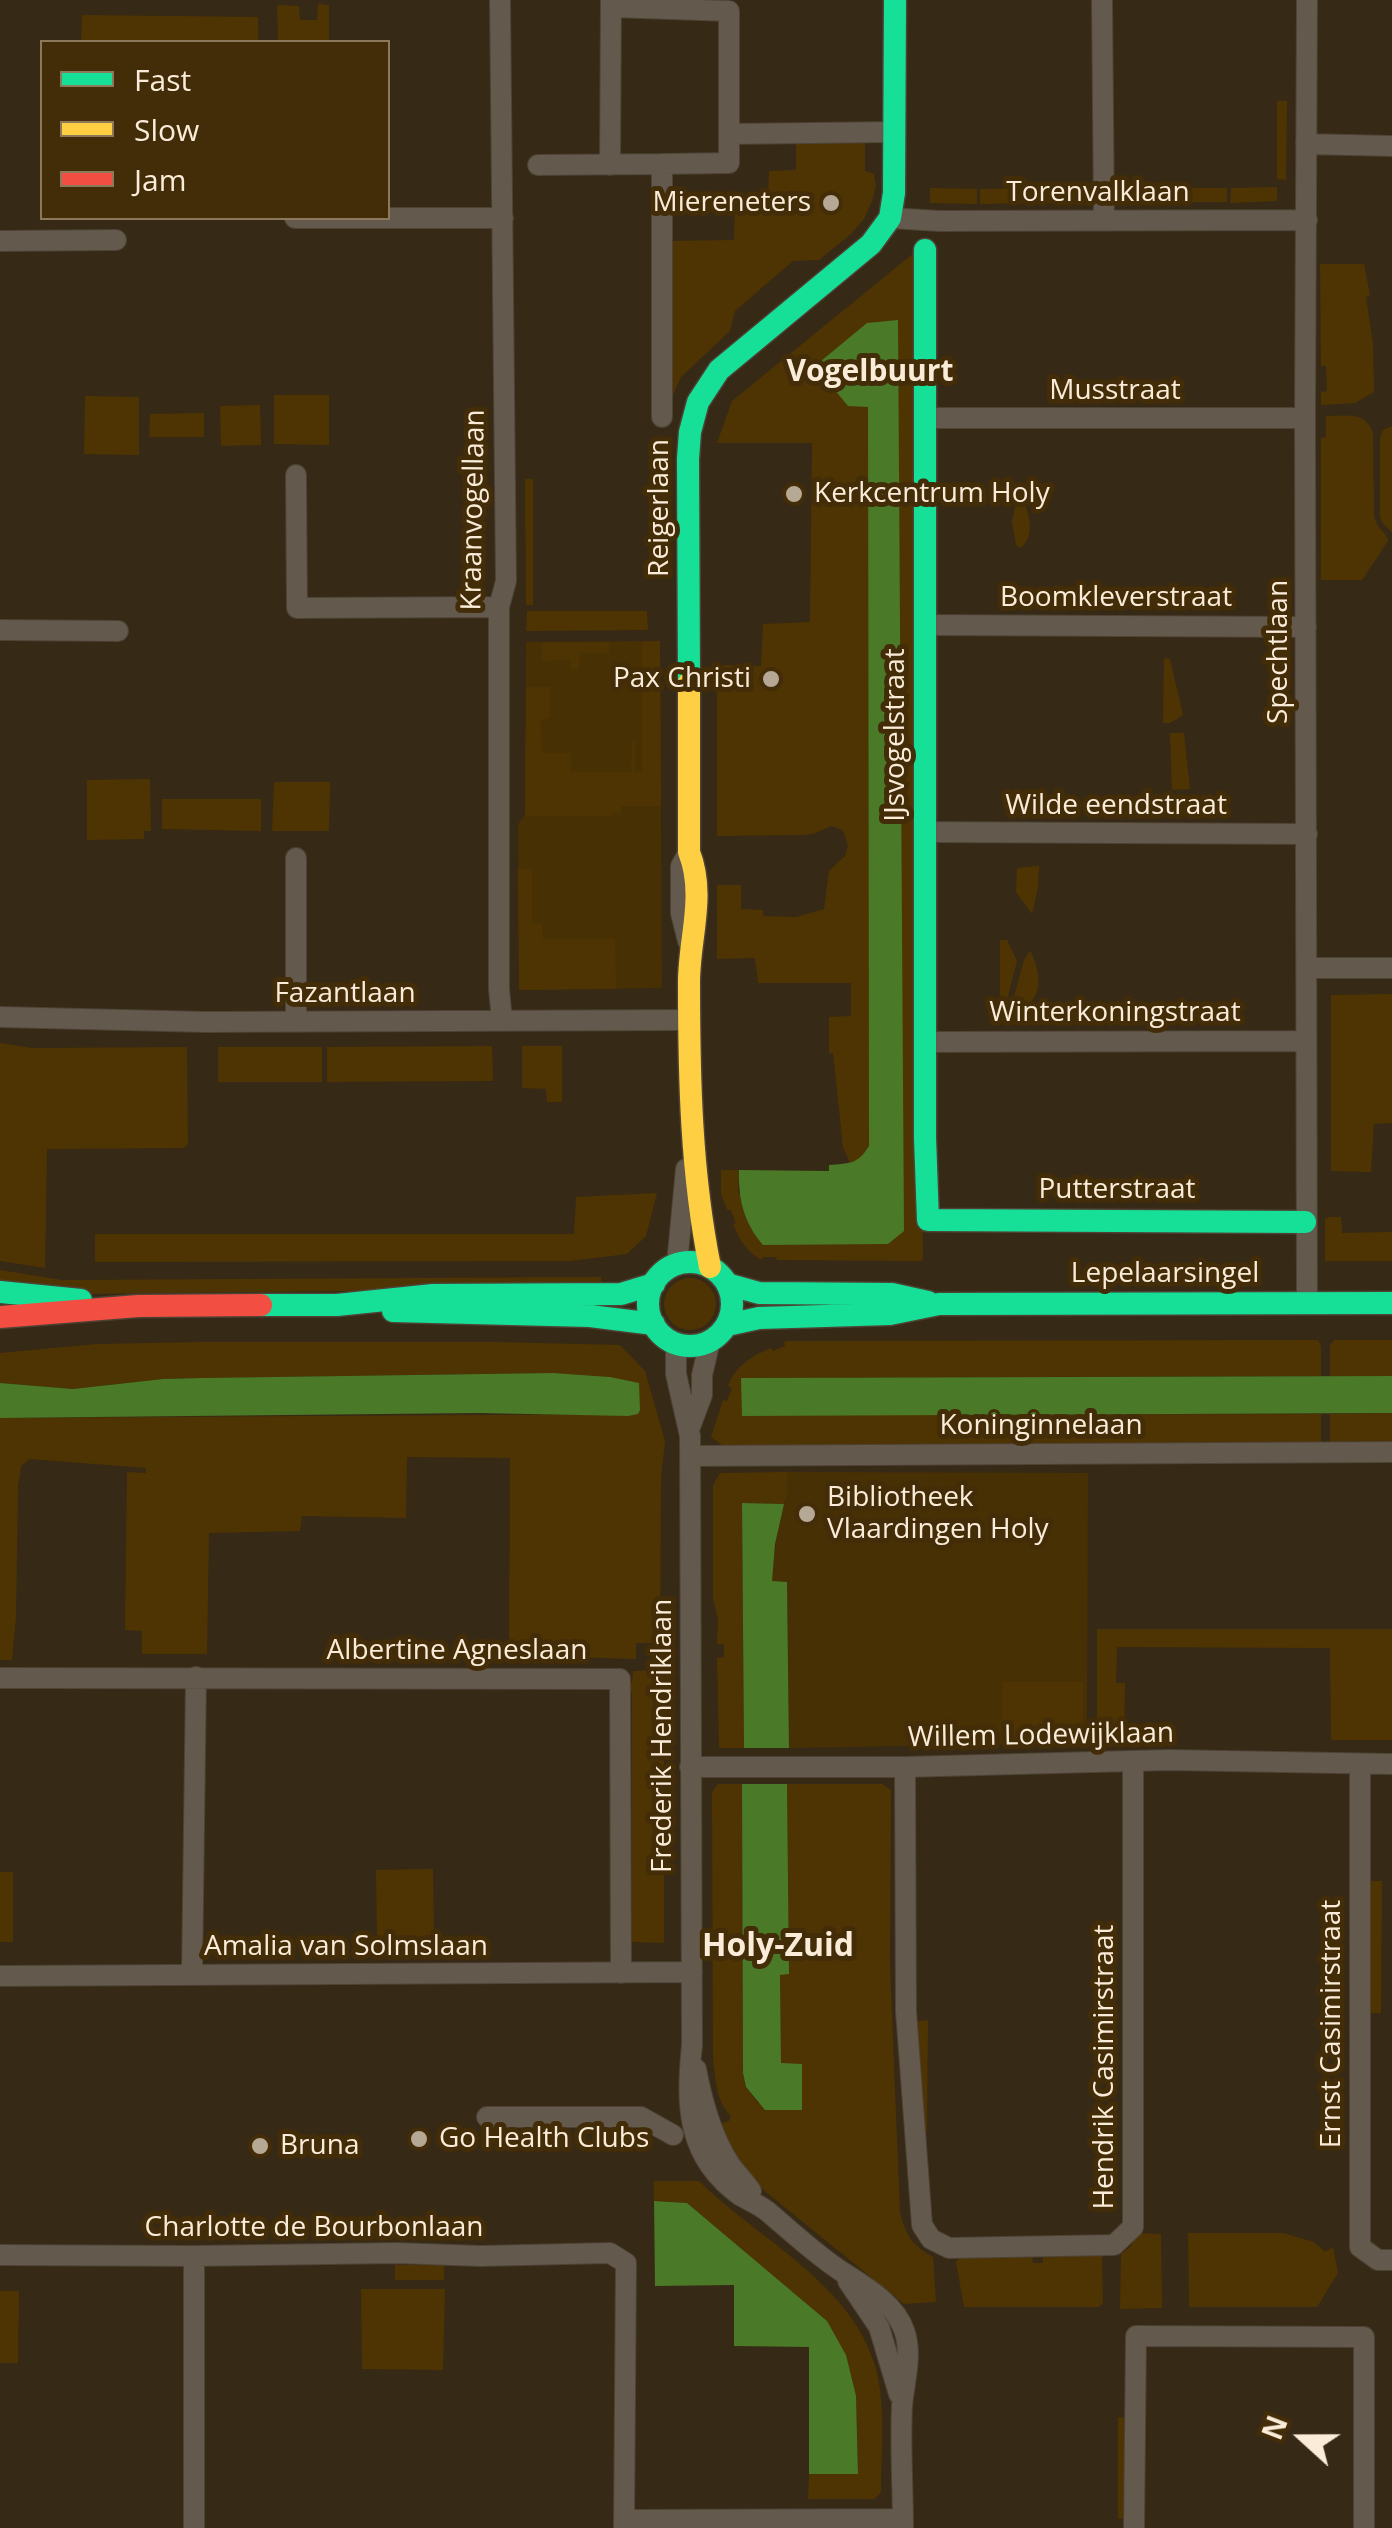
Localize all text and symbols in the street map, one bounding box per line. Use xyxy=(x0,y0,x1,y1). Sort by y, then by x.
legend xyxy=(40,40,390,220)
text: Fast xyxy=(134,59,191,100)
text: Slow xyxy=(134,109,199,150)
text: Jam xyxy=(134,159,187,200)
street label: Torenvalklaan xyxy=(1006,176,1190,210)
place label: Miereneters xyxy=(652,186,811,220)
marker: Miereneters xyxy=(820,192,842,214)
district label: Vogelbuurt xyxy=(787,354,953,390)
street label: Musstraat xyxy=(1049,374,1181,408)
street label: Kraanvogellaan xyxy=(455,409,493,611)
street label: Reigerlaan xyxy=(643,439,677,577)
place label: Kerkcentrum Holy xyxy=(814,477,1050,511)
marker: Kerkcentrum Holy xyxy=(783,483,805,505)
street label: Spechtlaan xyxy=(1262,580,1296,724)
street label: Boomkleverstraat xyxy=(1000,581,1232,615)
street label: IJsvogelstraat xyxy=(879,648,913,822)
place label: Pax Christi xyxy=(613,662,751,696)
marker: Pax Christi xyxy=(760,668,782,690)
street label: Wilde eendstraat xyxy=(1005,789,1227,823)
street label: Fazantlaan xyxy=(274,977,416,1011)
street label: Winterkoningstraat xyxy=(989,996,1241,1030)
street label: Putterstraat xyxy=(1038,1173,1196,1207)
street label: Lepelaarsingel xyxy=(1071,1257,1259,1291)
street label: Koninginnelaan xyxy=(939,1409,1143,1443)
place label: Bibliotheek Vlaardingen Holy xyxy=(827,1481,1049,1547)
marker: Bibliotheek Vlaardingen Holy xyxy=(796,1503,818,1525)
street label: Frederik Hendriklaan xyxy=(646,1599,680,1873)
street label: Albertine Agneslaan xyxy=(327,1634,587,1668)
street label: Willem Lodewijklaan xyxy=(908,1717,1174,1755)
street label: Ernst Casimirstraat xyxy=(1315,1900,1349,2148)
street label: Hendrik Casimirstraat xyxy=(1088,1924,1122,2210)
district label: Holy-Zuid xyxy=(702,1928,854,1966)
street label: Amalia van Solmslaan xyxy=(204,1930,488,1964)
place label: Go Health Clubs xyxy=(439,2122,649,2156)
marker: Go Health Clubs xyxy=(408,2128,430,2150)
place label: Bruna xyxy=(280,2129,359,2163)
marker: Bruna xyxy=(249,2135,271,2157)
street label: Charlotte de Bourbonlaan xyxy=(145,2211,483,2245)
north arrow xyxy=(1252,2388,1352,2488)
text: N xyxy=(1252,2410,1296,2445)

